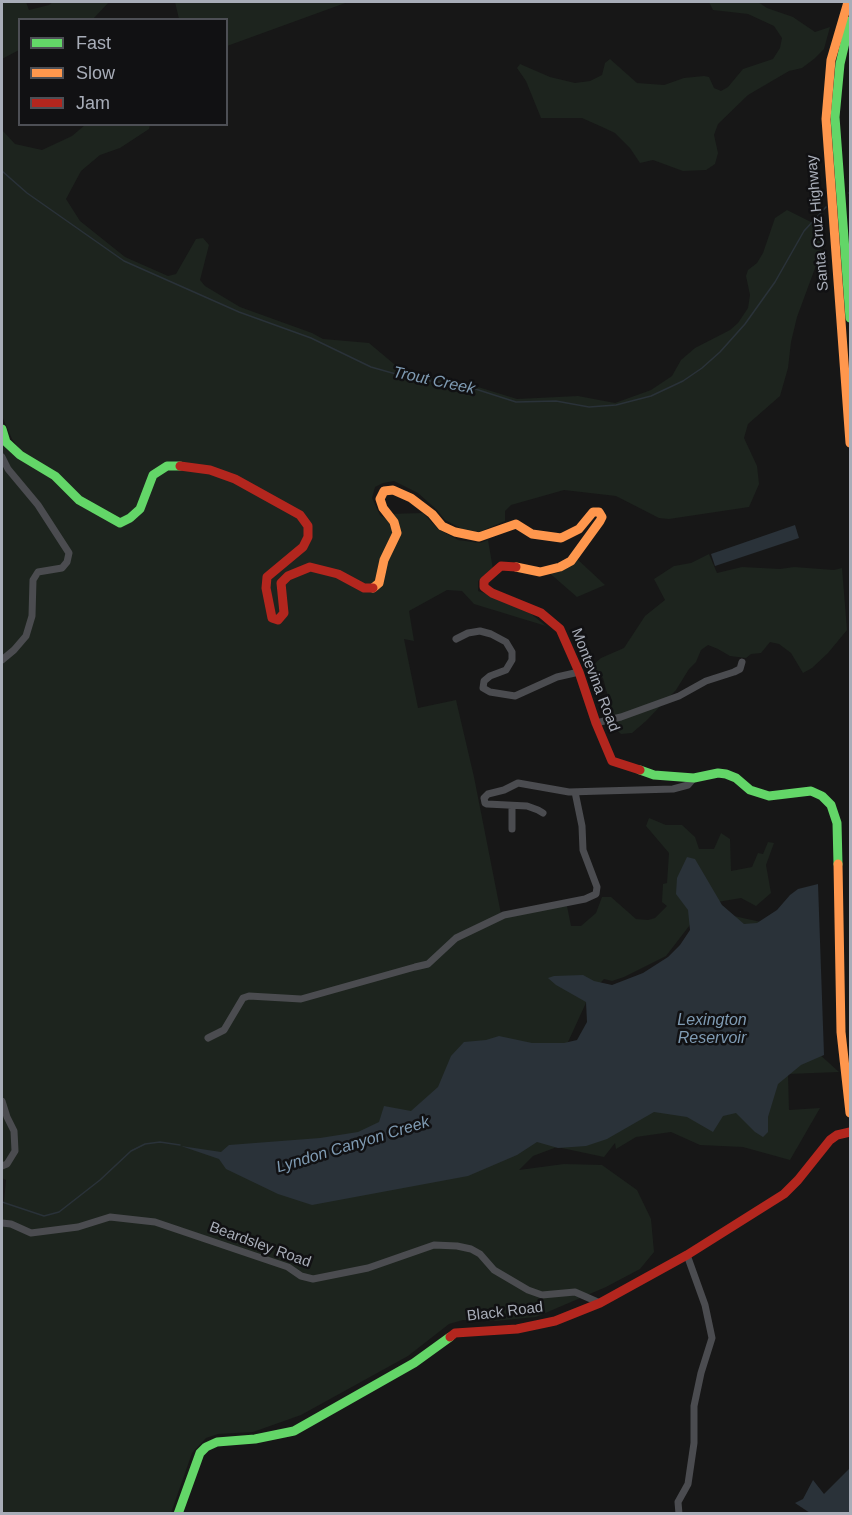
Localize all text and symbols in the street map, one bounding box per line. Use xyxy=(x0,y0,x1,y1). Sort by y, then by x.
legend xyxy=(18,18,228,126)
text: Fast xyxy=(76,33,111,53)
text: Slow xyxy=(76,63,115,83)
text: Jam xyxy=(76,93,110,113)
street label: Santa Cruz Highway xyxy=(803,154,833,292)
water label: Trout Creek xyxy=(391,363,477,399)
street label: Montevina Road xyxy=(567,626,623,734)
water label: Lexington Reservoir xyxy=(677,1011,747,1049)
water label: Lyndon Canyon Creek xyxy=(274,1113,432,1177)
street label: Beardsley Road xyxy=(207,1218,313,1272)
street label: Black Road xyxy=(466,1298,544,1326)

